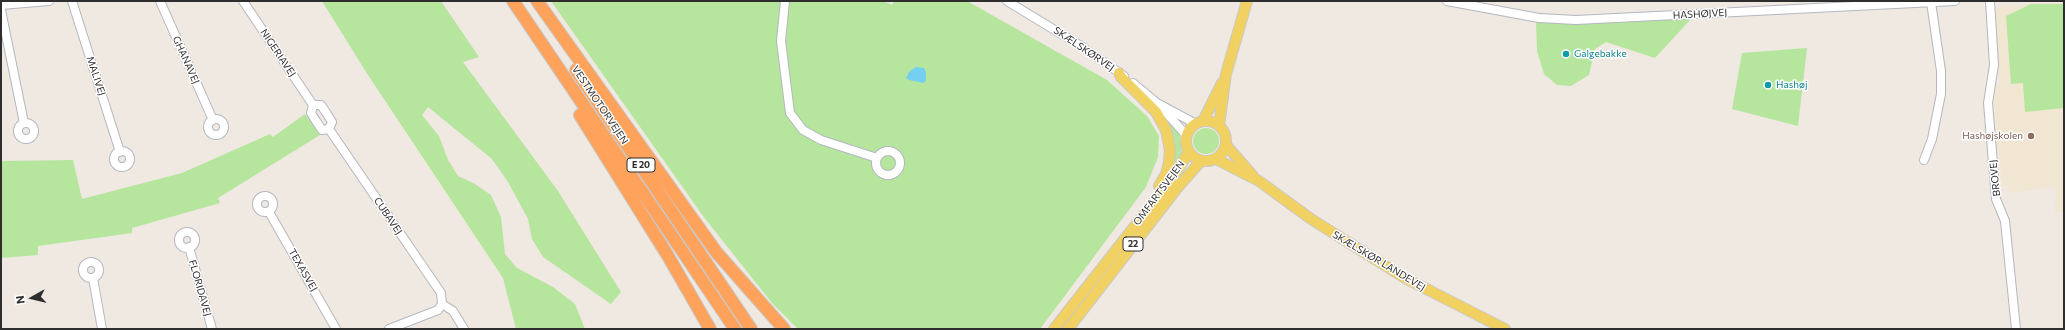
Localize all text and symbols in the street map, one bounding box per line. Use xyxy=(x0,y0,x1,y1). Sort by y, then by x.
street label: HASHØJVEJ xyxy=(1672,7,1728,21)
street label: SKÆLSKØRVEJ xyxy=(1051,24,1117,74)
street label: NIGERIAVEJ xyxy=(258,27,298,79)
street label: GHANAVEJ xyxy=(170,34,202,86)
place label: Galgebakke xyxy=(1574,48,1627,60)
marker: Galgebakke xyxy=(1561,49,1571,59)
street label: MALIVEJ xyxy=(84,55,108,97)
street label: VESTMOTORVEJEN xyxy=(569,64,631,146)
place label: Hashøj xyxy=(1776,79,1808,91)
marker: Hashøj xyxy=(1763,80,1773,90)
place label: Hashøjskolen xyxy=(1962,130,2023,142)
marker: Hashøjskolen xyxy=(2026,131,2036,141)
road number: E 20 xyxy=(627,158,655,172)
street label: OMFARTSVEJEN xyxy=(1131,158,1187,228)
street label: BROVEJ xyxy=(1987,159,2003,197)
street label: CUBAVEJ xyxy=(371,195,405,237)
street label: SKÆLSKØR LANDEVEJ xyxy=(1330,229,1428,293)
road number: 22 xyxy=(1123,237,1143,251)
street label: TEXASVEJ xyxy=(286,246,320,294)
street label: FLORIDAVEJ xyxy=(186,259,214,317)
north arrow xyxy=(12,278,52,318)
text: N xyxy=(13,295,27,305)

